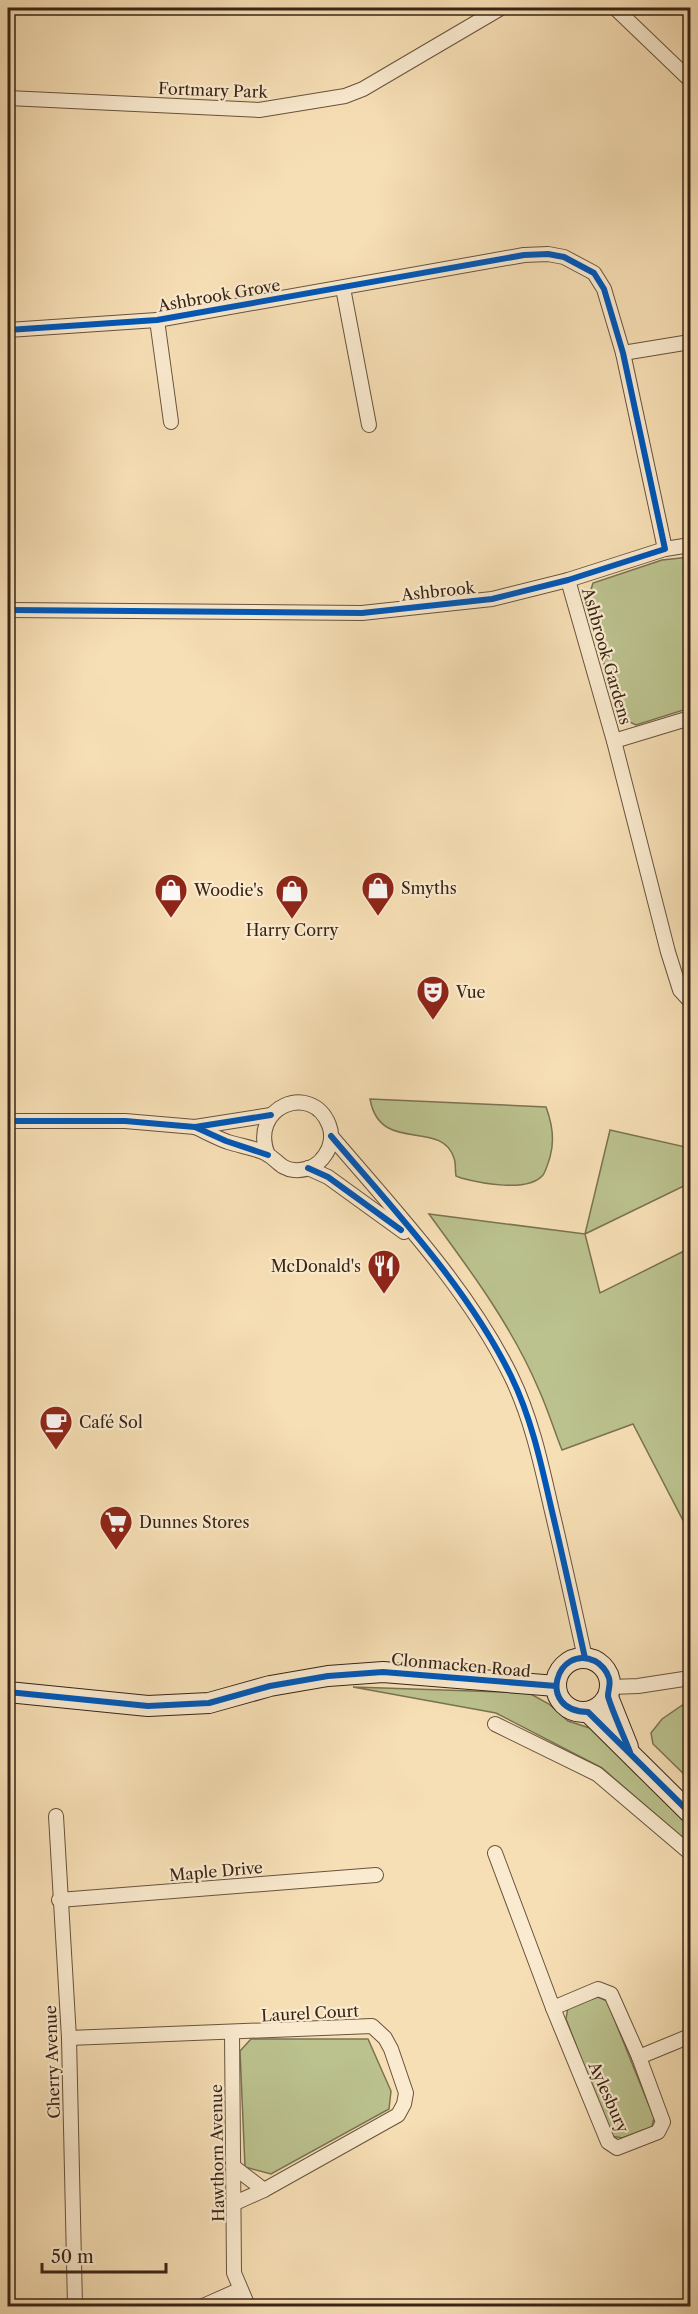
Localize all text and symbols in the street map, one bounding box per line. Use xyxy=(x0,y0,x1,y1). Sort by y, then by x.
street label: Fortmary Park xyxy=(158,78,269,102)
street label: Ashbrook Grove xyxy=(155,274,282,316)
street label: Ashbrook xyxy=(399,577,477,605)
street label: Ashbrook Gardens xyxy=(578,584,636,727)
shop icon: Smyths xyxy=(360,870,396,917)
shop icon: Woodie's xyxy=(153,872,189,919)
shop icon: Harry Corry xyxy=(274,873,310,920)
place label: Smyths xyxy=(401,878,457,898)
place label: Woodie's xyxy=(193,880,264,900)
place label: Harry Corry xyxy=(246,920,339,940)
theatre icon: Vue xyxy=(415,974,451,1021)
place label: Vue xyxy=(455,982,485,1002)
restaurant icon: McDonald's xyxy=(366,1248,402,1295)
place label: McDonald's xyxy=(271,1256,361,1276)
cafe icon: Café Sol xyxy=(38,1404,74,1451)
place label: Café Sol xyxy=(79,1412,143,1432)
supermarket icon: Dunnes Stores xyxy=(98,1504,134,1551)
place label: Dunnes Stores xyxy=(139,1512,250,1532)
street label: Clonmacken Road xyxy=(390,1649,532,1681)
street label: Maple Drive xyxy=(168,1857,264,1885)
street label: Laurel Court xyxy=(261,2000,360,2026)
street label: Cherry Avenue xyxy=(40,2005,64,2119)
street label: Aylesbury xyxy=(584,2058,634,2137)
street label: Hawthorn Avenue xyxy=(206,2084,228,2222)
scale bar xyxy=(42,2236,166,2274)
text: 50 m xyxy=(51,2246,94,2268)

